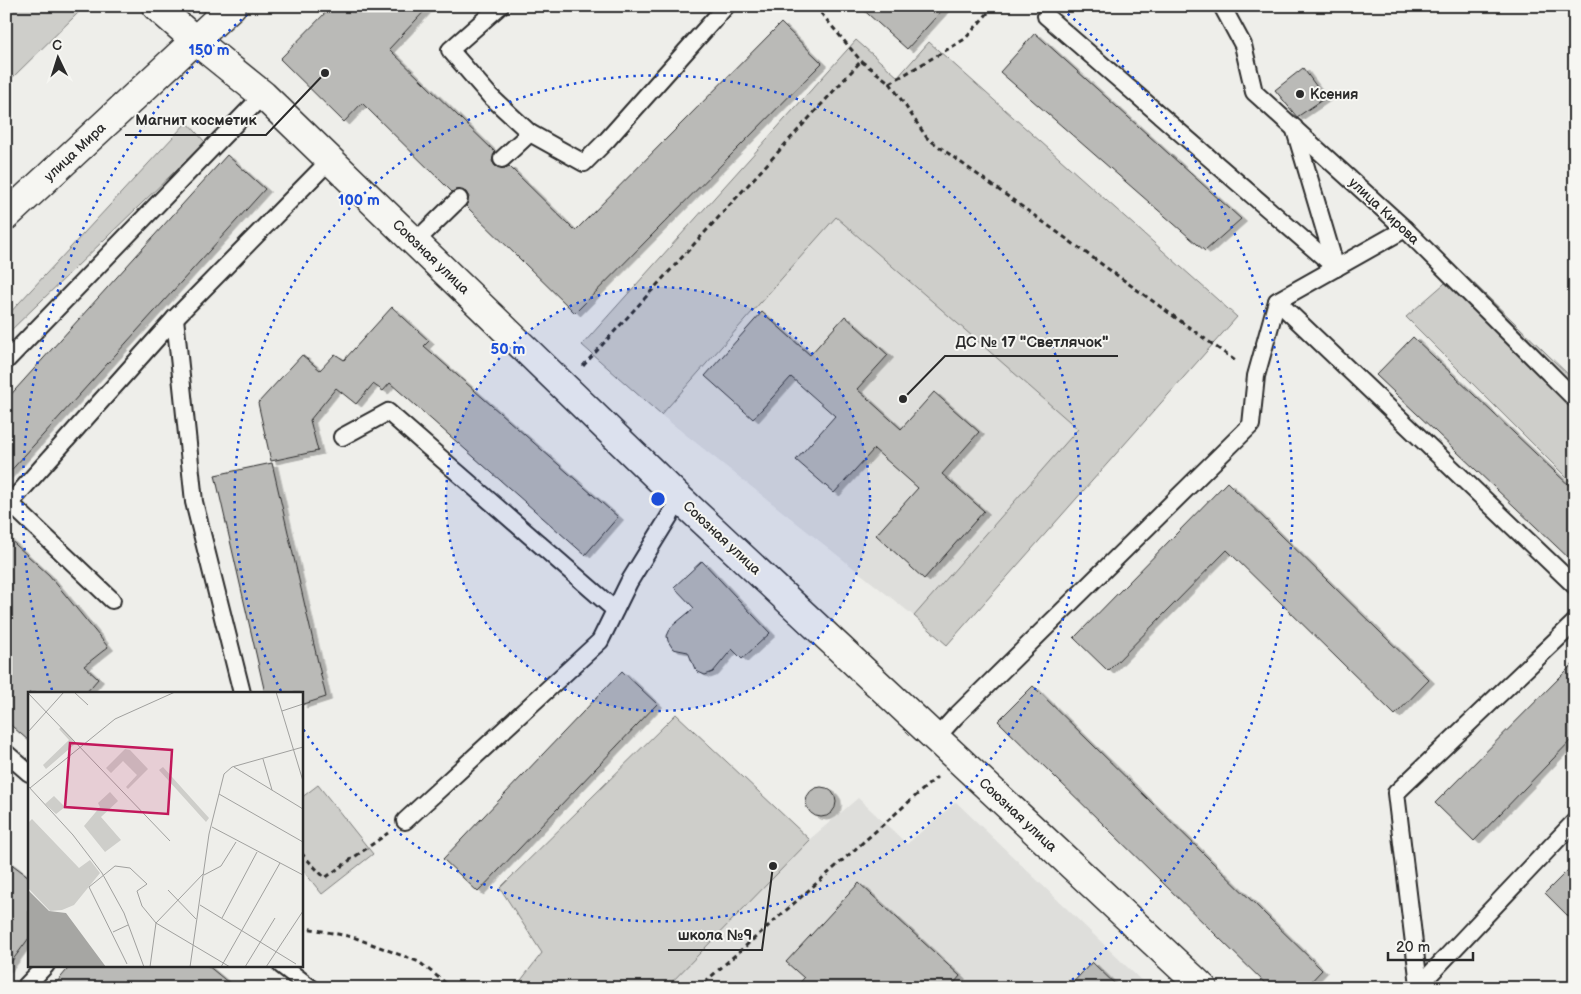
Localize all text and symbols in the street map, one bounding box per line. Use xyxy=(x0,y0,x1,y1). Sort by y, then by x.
north arrow xyxy=(32,32,82,82)
text: С xyxy=(52,37,63,54)
text: 150 m xyxy=(188,41,230,60)
place label: Ксения xyxy=(1310,86,1358,103)
marker: Ксения xyxy=(1294,88,1306,100)
callout: Магнит косметик xyxy=(125,105,266,135)
text: Магнит косметик xyxy=(135,111,258,130)
street label: улица Мира xyxy=(41,119,110,185)
street label: улица Кирова xyxy=(1345,174,1423,248)
text: 100 m xyxy=(338,191,380,210)
street label: Союзная улица xyxy=(389,216,473,298)
callout: ДС № 17 "Светлячок" xyxy=(945,326,1118,356)
text: ДС № 17 "Светлячок" xyxy=(955,333,1109,352)
text: 50 m xyxy=(491,340,526,359)
centre of rings xyxy=(649,490,667,508)
street label: Союзная улица xyxy=(680,498,765,579)
inset map xyxy=(28,692,302,966)
street label: Союзная улица xyxy=(976,775,1061,856)
callout: школа №9 xyxy=(668,920,762,950)
text: школа №9 xyxy=(678,926,752,945)
scale bar xyxy=(1388,929,1474,961)
text: 20 m xyxy=(1396,938,1430,957)

